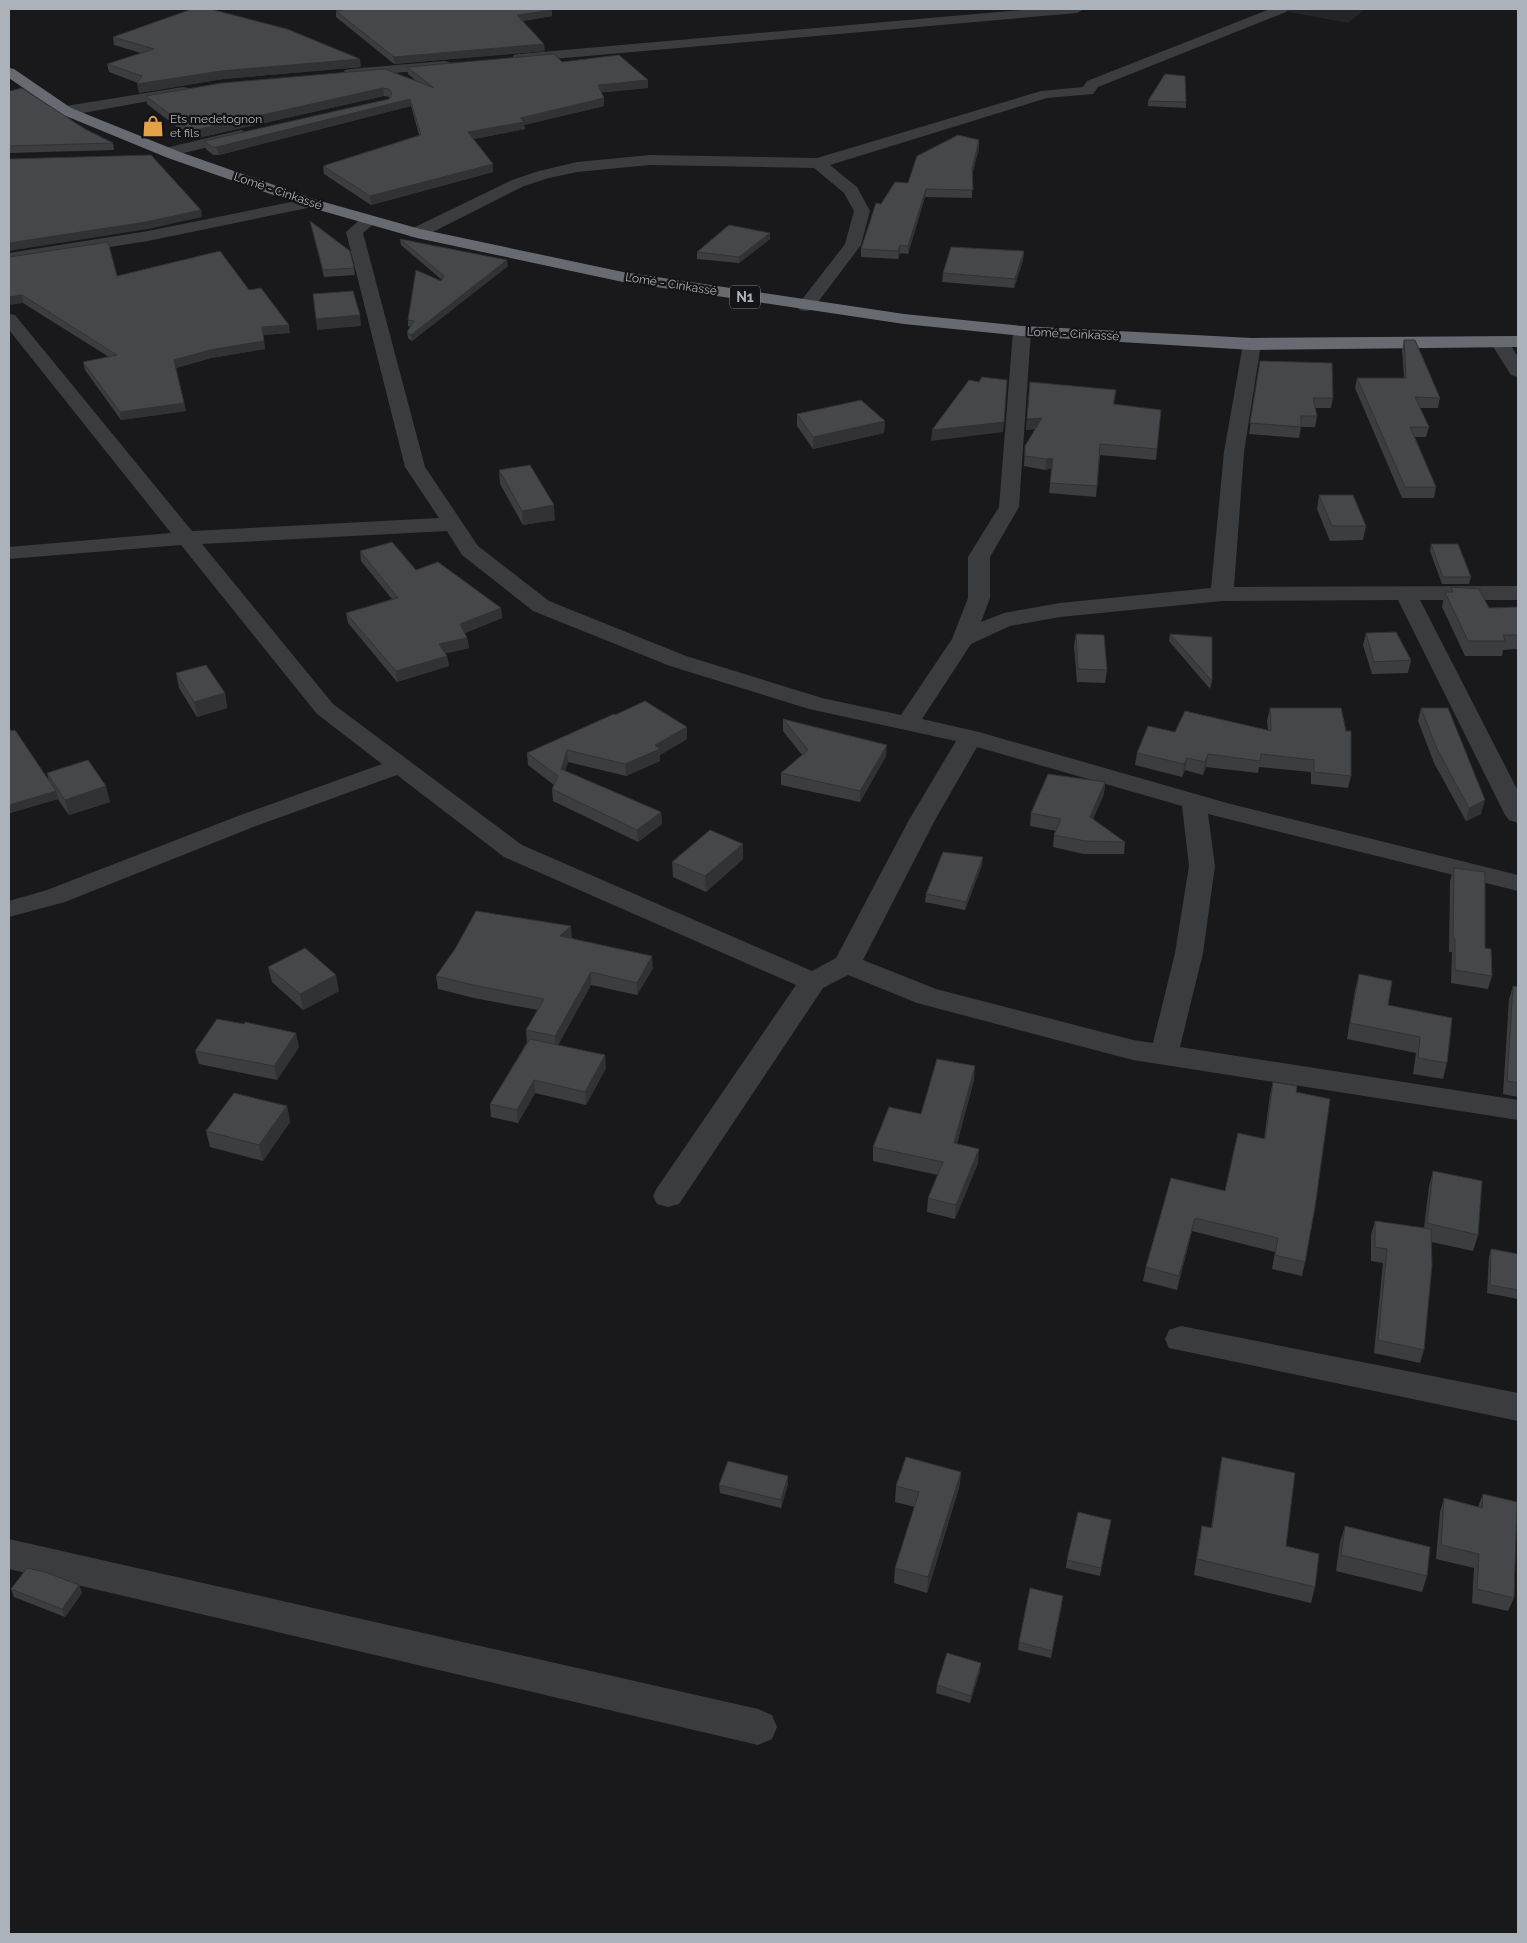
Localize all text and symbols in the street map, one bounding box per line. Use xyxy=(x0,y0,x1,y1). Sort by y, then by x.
place label: Ets medetognon et fils xyxy=(170,112,262,140)
shop icon: Ets medetognon et fils xyxy=(140,113,166,139)
street label: Lomé - Cinkassé xyxy=(232,169,324,213)
street label: Lomé - Cinkassé xyxy=(624,270,718,298)
road number: N1 xyxy=(730,286,760,308)
street label: Lomé - Cinkassé xyxy=(1026,325,1120,343)

